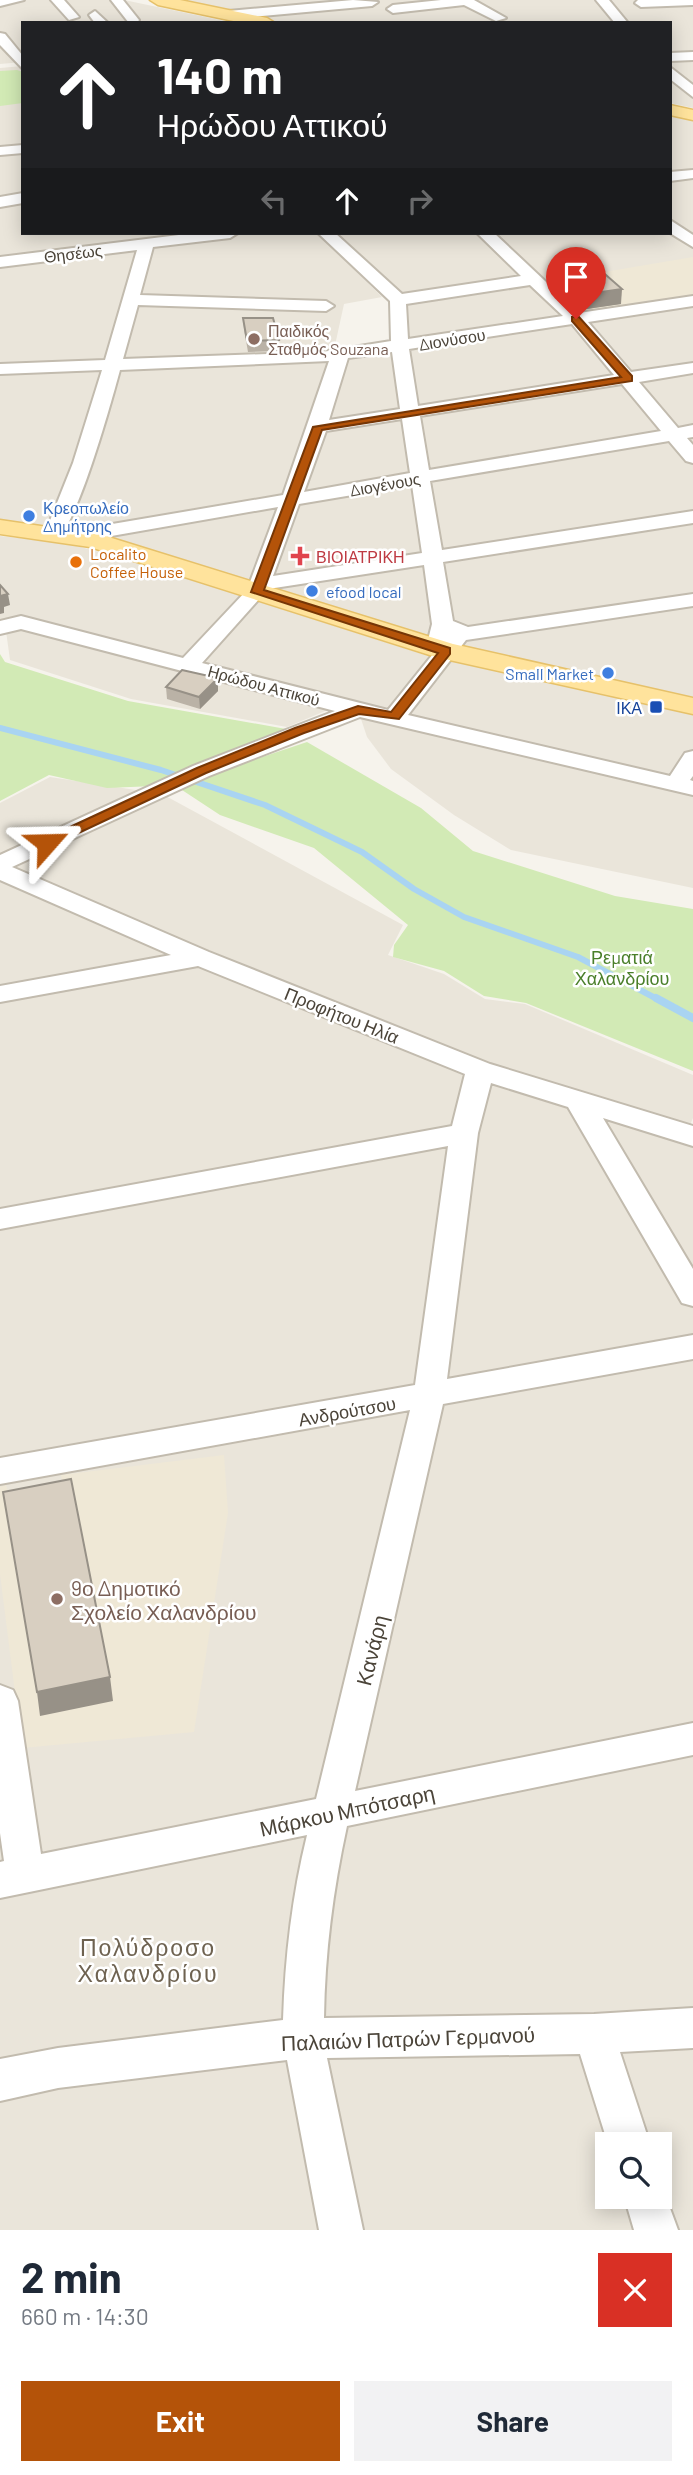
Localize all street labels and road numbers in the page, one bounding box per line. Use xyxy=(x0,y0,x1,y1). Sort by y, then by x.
street label: Θησέως xyxy=(43,240,103,266)
street label: Διονύσου xyxy=(417,324,487,354)
street label: Διογένους xyxy=(348,468,422,500)
street label: Ηρώδου Αττικού xyxy=(206,661,322,709)
street label: Προφήτου Ηλία xyxy=(281,982,403,1048)
street label: Ανδρούτσου xyxy=(297,1392,397,1430)
street label: Κανάρη xyxy=(350,1612,392,1688)
street label: Μάρκου Μπότσαρη xyxy=(257,1779,437,1841)
street label: Παλαιών Πατρών Γερμανού xyxy=(281,2021,535,2055)

